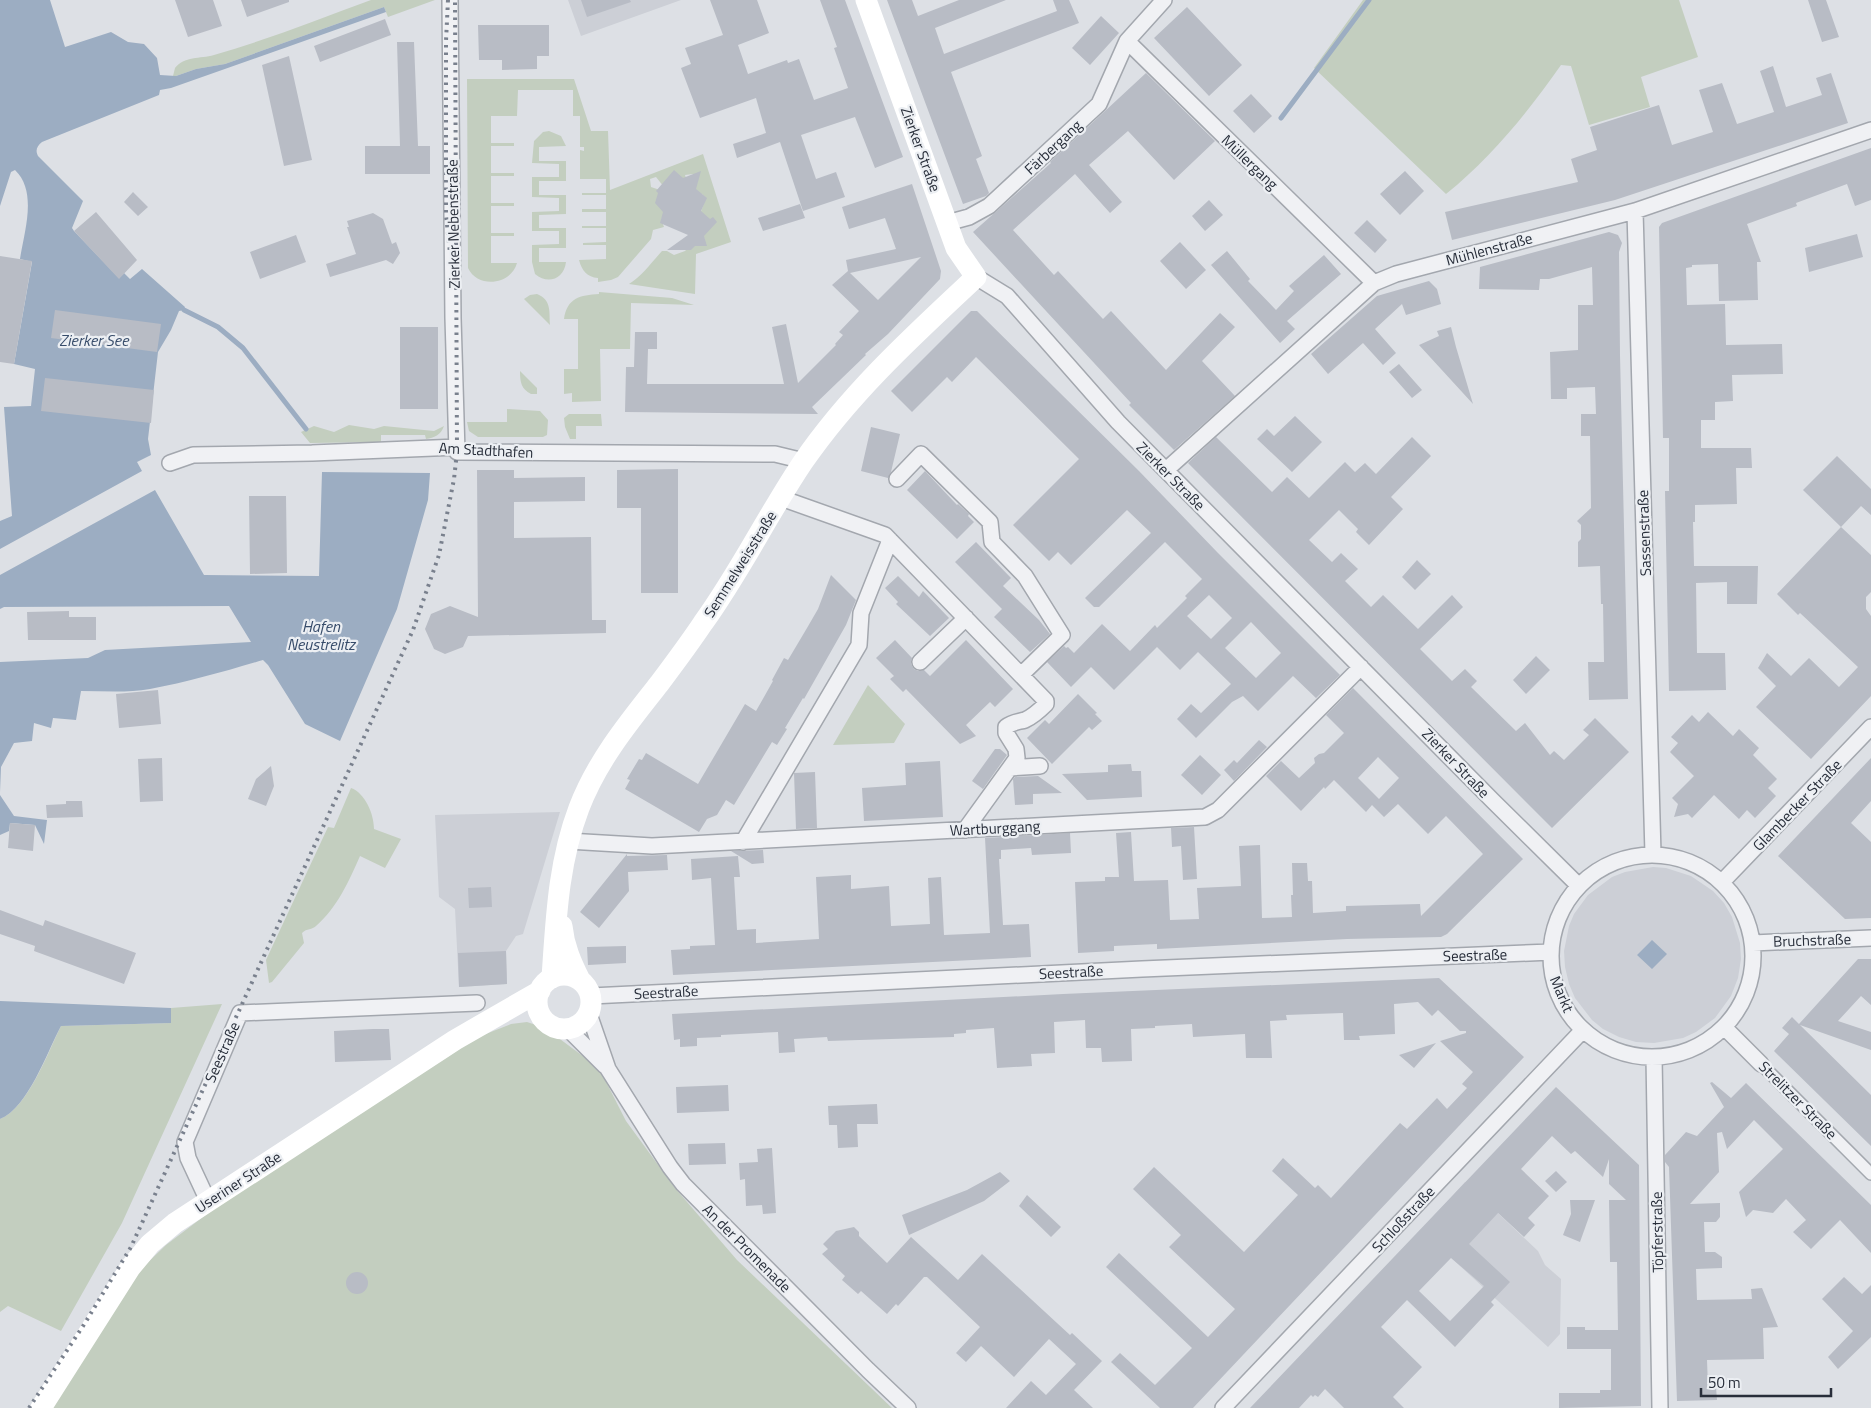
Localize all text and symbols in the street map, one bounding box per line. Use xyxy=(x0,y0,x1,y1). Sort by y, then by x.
street label: Zierker Straße xyxy=(895,103,947,195)
street label: Färbergang xyxy=(1019,114,1087,180)
street label: Müllergang xyxy=(1216,129,1284,195)
street label: Zierker Nebenstraße xyxy=(440,159,466,289)
street label: Mühlenstraße xyxy=(1443,226,1535,272)
water label: Zierker See xyxy=(59,328,130,352)
street label: Am Stadthafen xyxy=(438,436,534,464)
street label: Zierker Straße xyxy=(1131,436,1211,516)
street label: Sassenstraße xyxy=(1631,489,1657,577)
street label: Semmelweisstraße xyxy=(698,506,782,622)
water label: Hafen Neustrelitz xyxy=(287,614,356,656)
street label: Zierker Straße xyxy=(1417,723,1495,803)
street label: Glambecker Straße xyxy=(1747,754,1847,856)
street label: Wartburggang xyxy=(949,814,1041,842)
street label: Bruchstraße xyxy=(1773,927,1851,953)
street label: Seestraße xyxy=(1442,942,1508,968)
street label: Seestraße xyxy=(1038,959,1104,985)
street label: Markt xyxy=(1544,972,1580,1017)
street label: Seestraße xyxy=(633,979,699,1005)
street label: Seestraße xyxy=(198,1018,246,1086)
street label: Strelitzer Straße xyxy=(1753,1055,1843,1145)
street label: Useriner Straße xyxy=(190,1145,286,1219)
street label: Schloßstraße xyxy=(1366,1180,1440,1258)
street label: Töpferstraße xyxy=(1645,1191,1669,1273)
street label: An der Promenade xyxy=(697,1198,797,1298)
scale bar xyxy=(1701,1366,1831,1398)
text: 50 m xyxy=(1708,1371,1741,1394)

